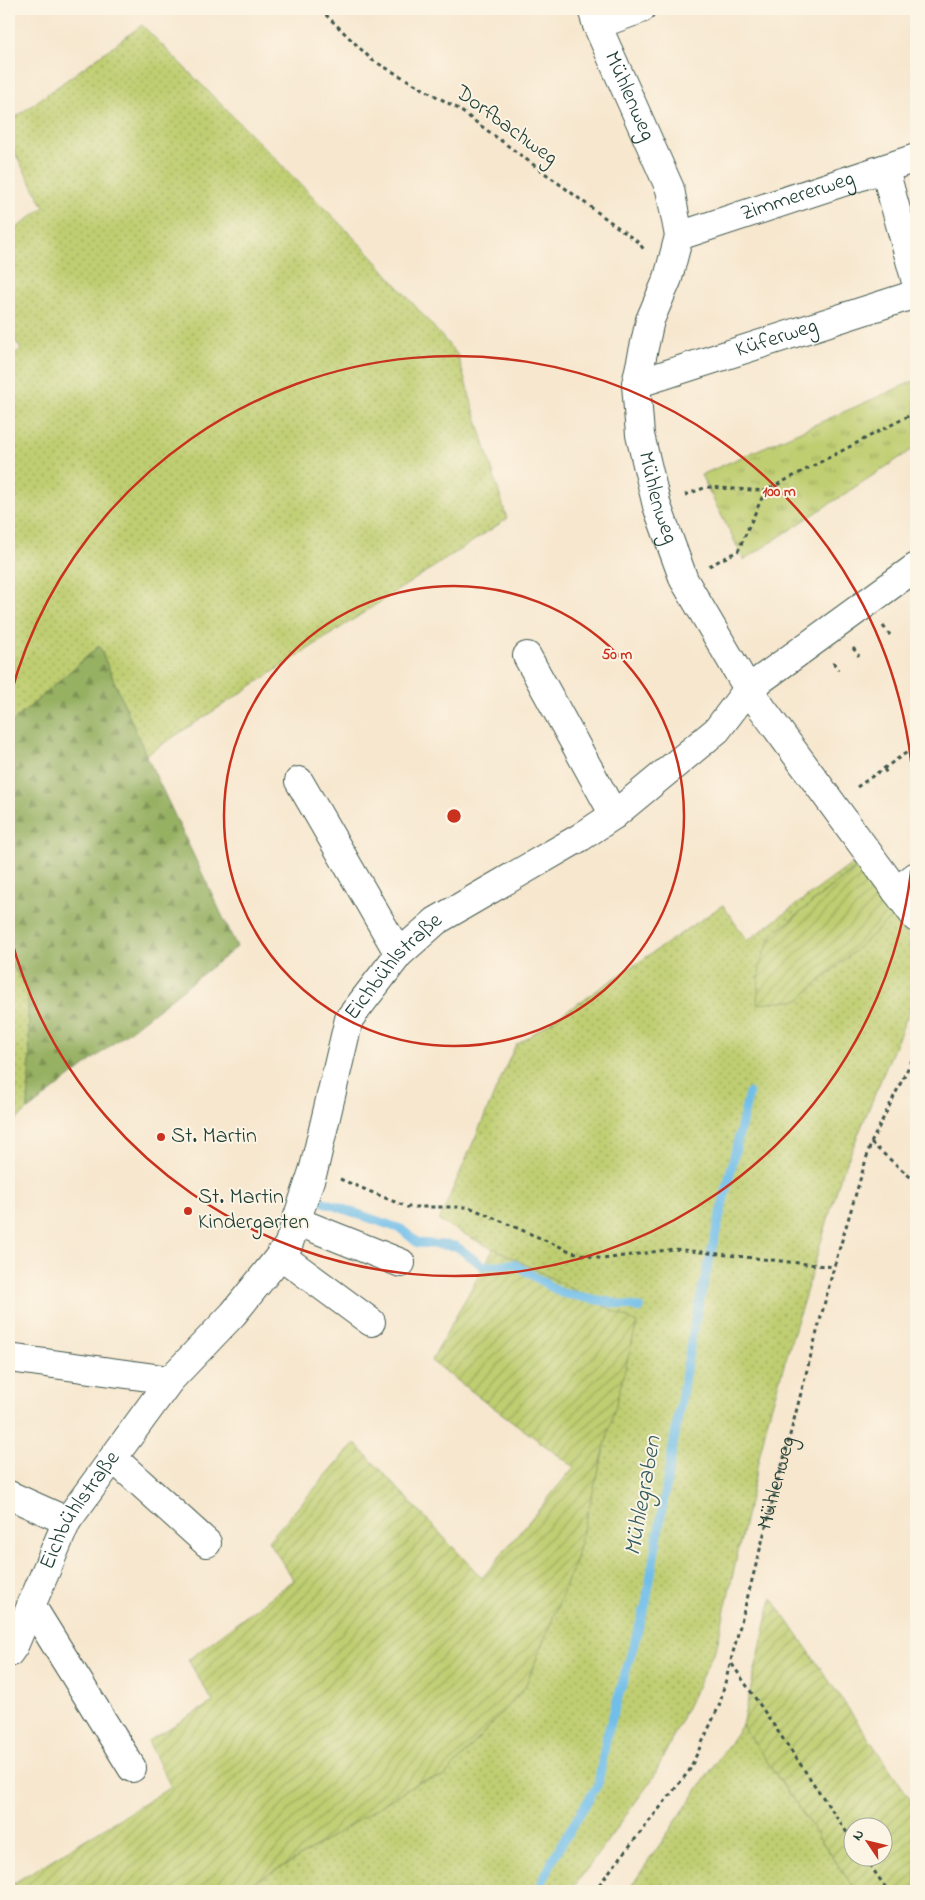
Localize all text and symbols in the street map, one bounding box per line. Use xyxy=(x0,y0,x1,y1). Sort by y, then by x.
street label: Mühlenweg xyxy=(595,47,663,147)
street label: Dorfbachweg xyxy=(447,77,564,175)
street label: Zimmererweg xyxy=(737,163,859,231)
street label: Küferweg xyxy=(732,311,822,367)
street label: Mühlenweg xyxy=(629,448,686,549)
text: 100 m xyxy=(762,481,796,503)
text: 50 m xyxy=(602,644,633,666)
centre of rings xyxy=(445,807,463,825)
street label: Eichbühlstraße xyxy=(337,906,450,1027)
place label: St. Martin xyxy=(171,1121,257,1153)
marker: St. Martin xyxy=(155,1131,167,1143)
place label: St. Martin Kindergarten xyxy=(198,1182,309,1240)
marker: St. Martin Kindergarten xyxy=(182,1205,194,1217)
water label: Mühlegraben xyxy=(616,1432,672,1559)
street label: Mühlenweg xyxy=(750,1433,806,1533)
street label: Eichbühlstraße xyxy=(32,1445,129,1575)
north arrow xyxy=(842,1818,892,1868)
text: N xyxy=(847,1826,870,1845)

